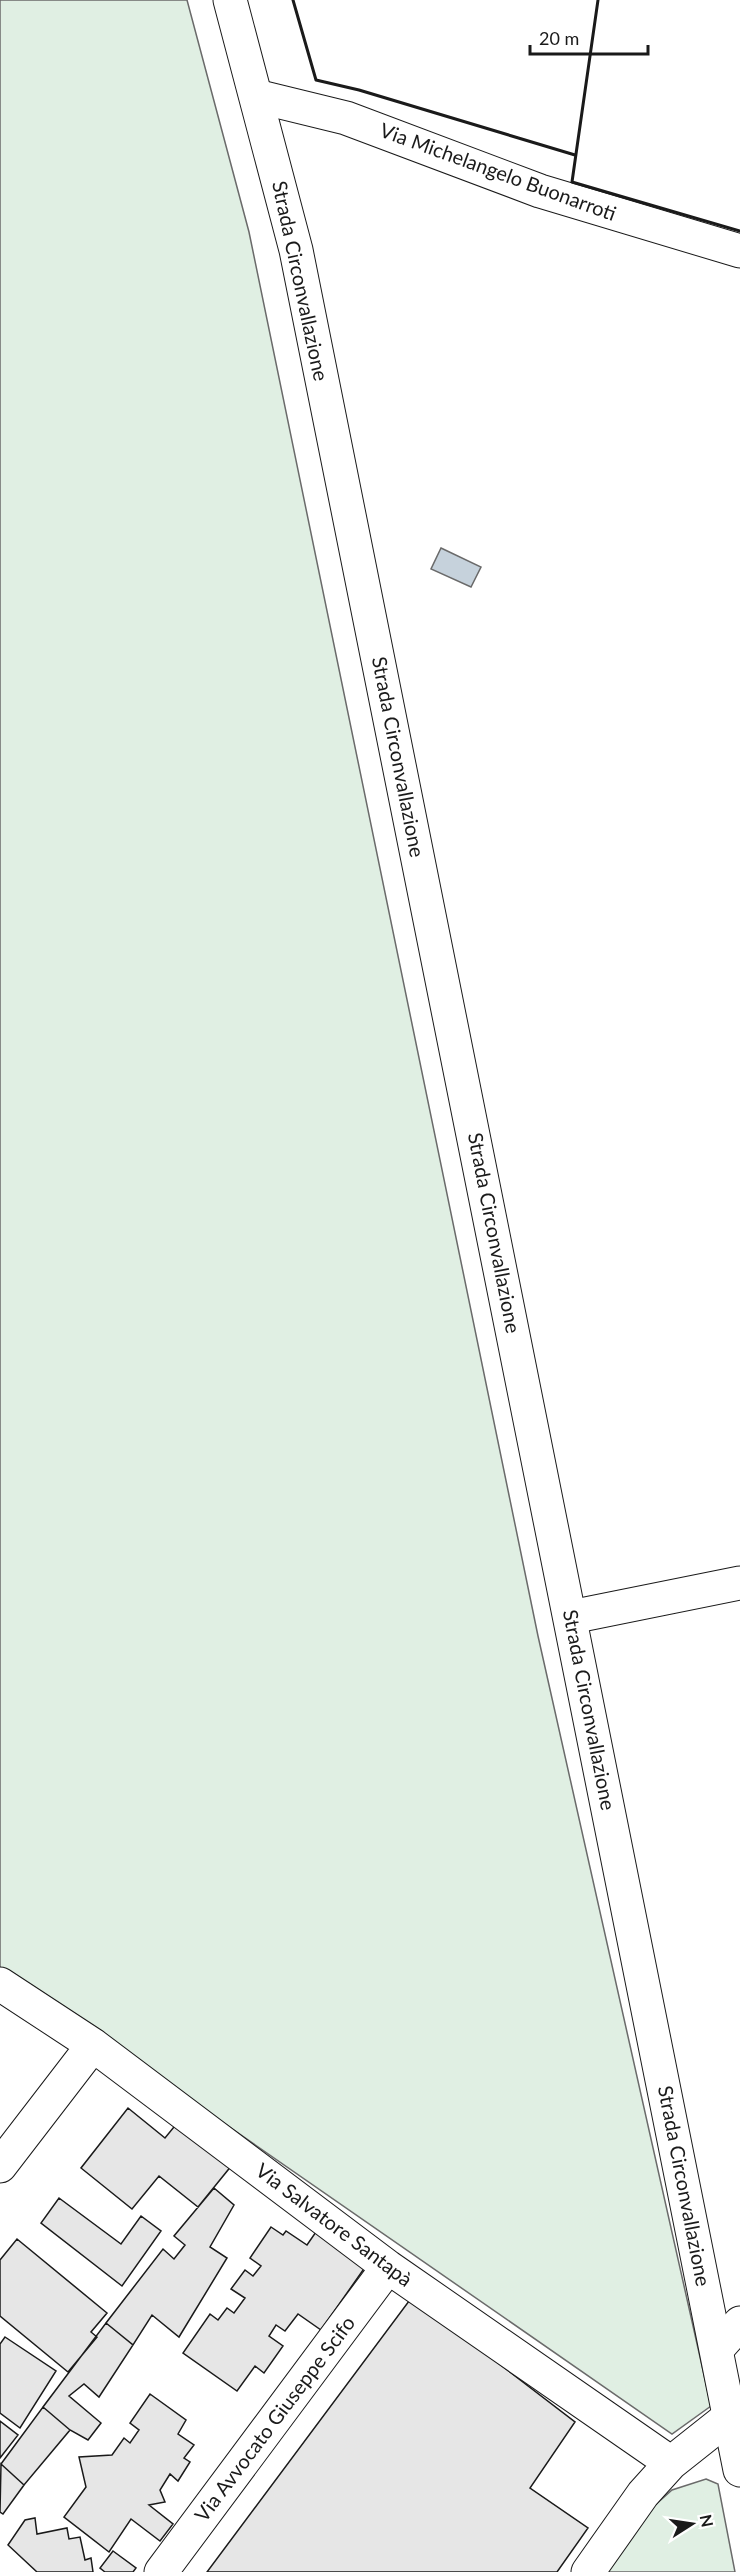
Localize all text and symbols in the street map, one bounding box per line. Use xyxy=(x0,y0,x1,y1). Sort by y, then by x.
scale bar xyxy=(530,18,648,56)
text: 20 m xyxy=(539,27,579,49)
street label: Via Michelangelo Buonarroti xyxy=(377,117,620,225)
street label: Strada Circonvallazione xyxy=(268,179,334,383)
street label: Strada Circonvallazione xyxy=(368,654,430,859)
street label: Strada Circonvallazione xyxy=(464,1130,526,1335)
street label: Strada Circonvallazione xyxy=(559,1607,621,1812)
street label: Strada Circonvallazione xyxy=(654,2083,716,2288)
street label: Via Salvatore Santapà xyxy=(252,2158,418,2291)
street label: Via Avvocato Giuseppe Scifo xyxy=(189,2311,359,2526)
north arrow xyxy=(662,2494,722,2554)
text: N xyxy=(697,2513,718,2529)

